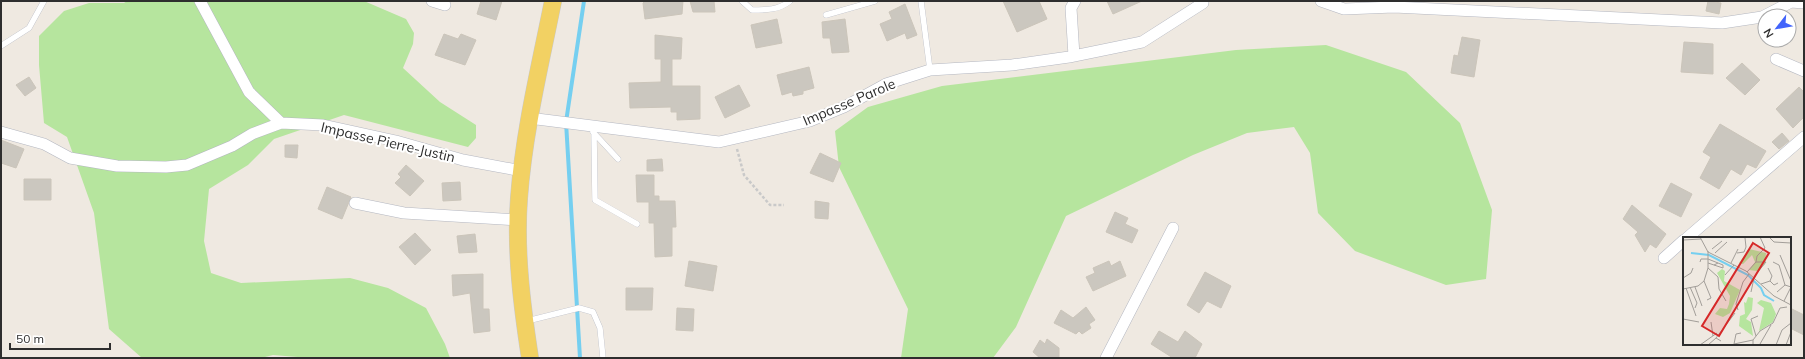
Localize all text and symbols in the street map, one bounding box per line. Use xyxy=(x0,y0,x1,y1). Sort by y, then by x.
north arrow xyxy=(1757,8,1797,48)
text: N xyxy=(1760,26,1777,40)
street label: Impasse Parole xyxy=(800,74,898,130)
street label: Impasse Pierre-Justin xyxy=(319,118,457,166)
inset map xyxy=(1683,237,1791,345)
scale bar xyxy=(10,325,110,351)
text: 50 m xyxy=(16,331,44,346)

